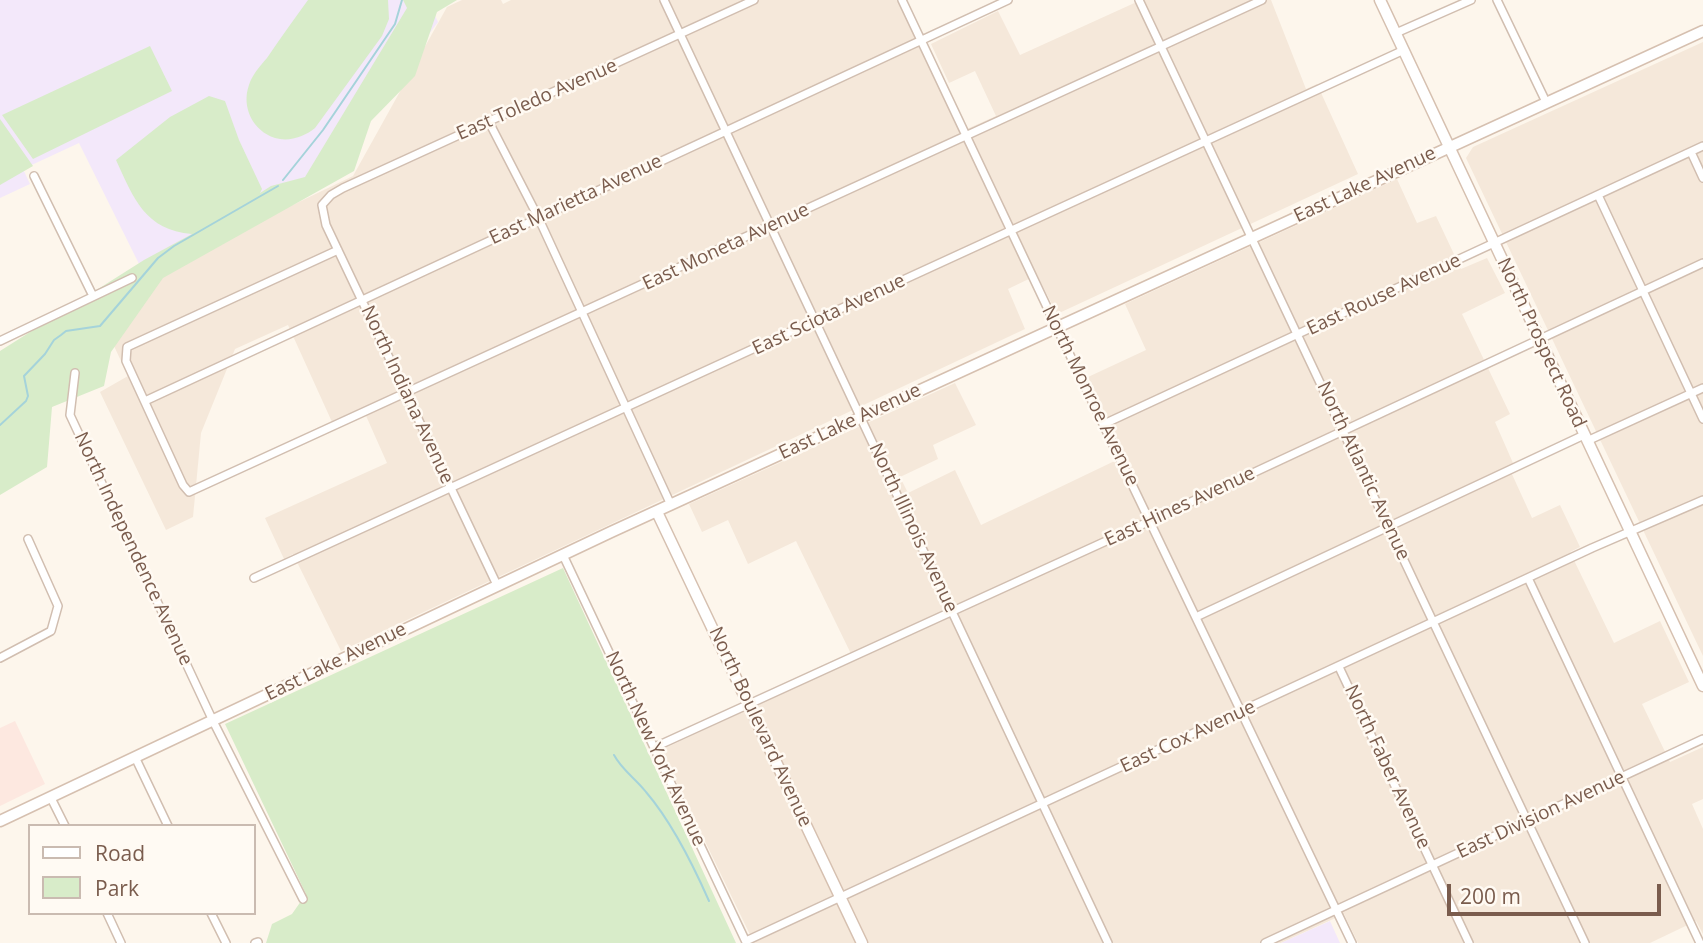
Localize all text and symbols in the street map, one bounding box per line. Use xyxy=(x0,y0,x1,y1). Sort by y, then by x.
street label: East Toledo Avenue xyxy=(453,54,621,146)
street label: East Lake Avenue xyxy=(1290,142,1440,228)
street label: East Marietta Avenue xyxy=(486,150,666,250)
street label: East Moneta Avenue xyxy=(639,198,813,296)
street label: East Rouse Avenue xyxy=(1303,249,1465,341)
street label: North Prospect Road xyxy=(1492,254,1590,432)
street label: East Sciota Avenue xyxy=(749,270,909,360)
street label: North Indiana Avenue xyxy=(356,302,458,488)
street label: North Monroe Avenue xyxy=(1036,302,1144,490)
street label: North Atlantic Avenue xyxy=(1312,378,1414,564)
street label: East Lake Avenue xyxy=(775,379,925,465)
street label: North Independence Avenue xyxy=(69,429,197,669)
street label: North Illinois Avenue xyxy=(864,440,962,616)
street label: East Hines Avenue xyxy=(1101,462,1259,552)
street label: East Lake Avenue xyxy=(262,618,410,706)
street label: North Boulevard Avenue xyxy=(704,623,816,831)
street label: North New York Avenue xyxy=(600,648,710,850)
street label: North Faber Avenue xyxy=(1339,681,1435,853)
street label: East Cox Avenue xyxy=(1117,696,1259,778)
street label: East Division Avenue xyxy=(1453,766,1629,864)
legend xyxy=(28,824,256,915)
text: Road xyxy=(95,839,145,867)
scale bar xyxy=(1451,870,1664,914)
text: Park xyxy=(95,874,139,902)
text: 200 m xyxy=(1460,882,1521,910)

